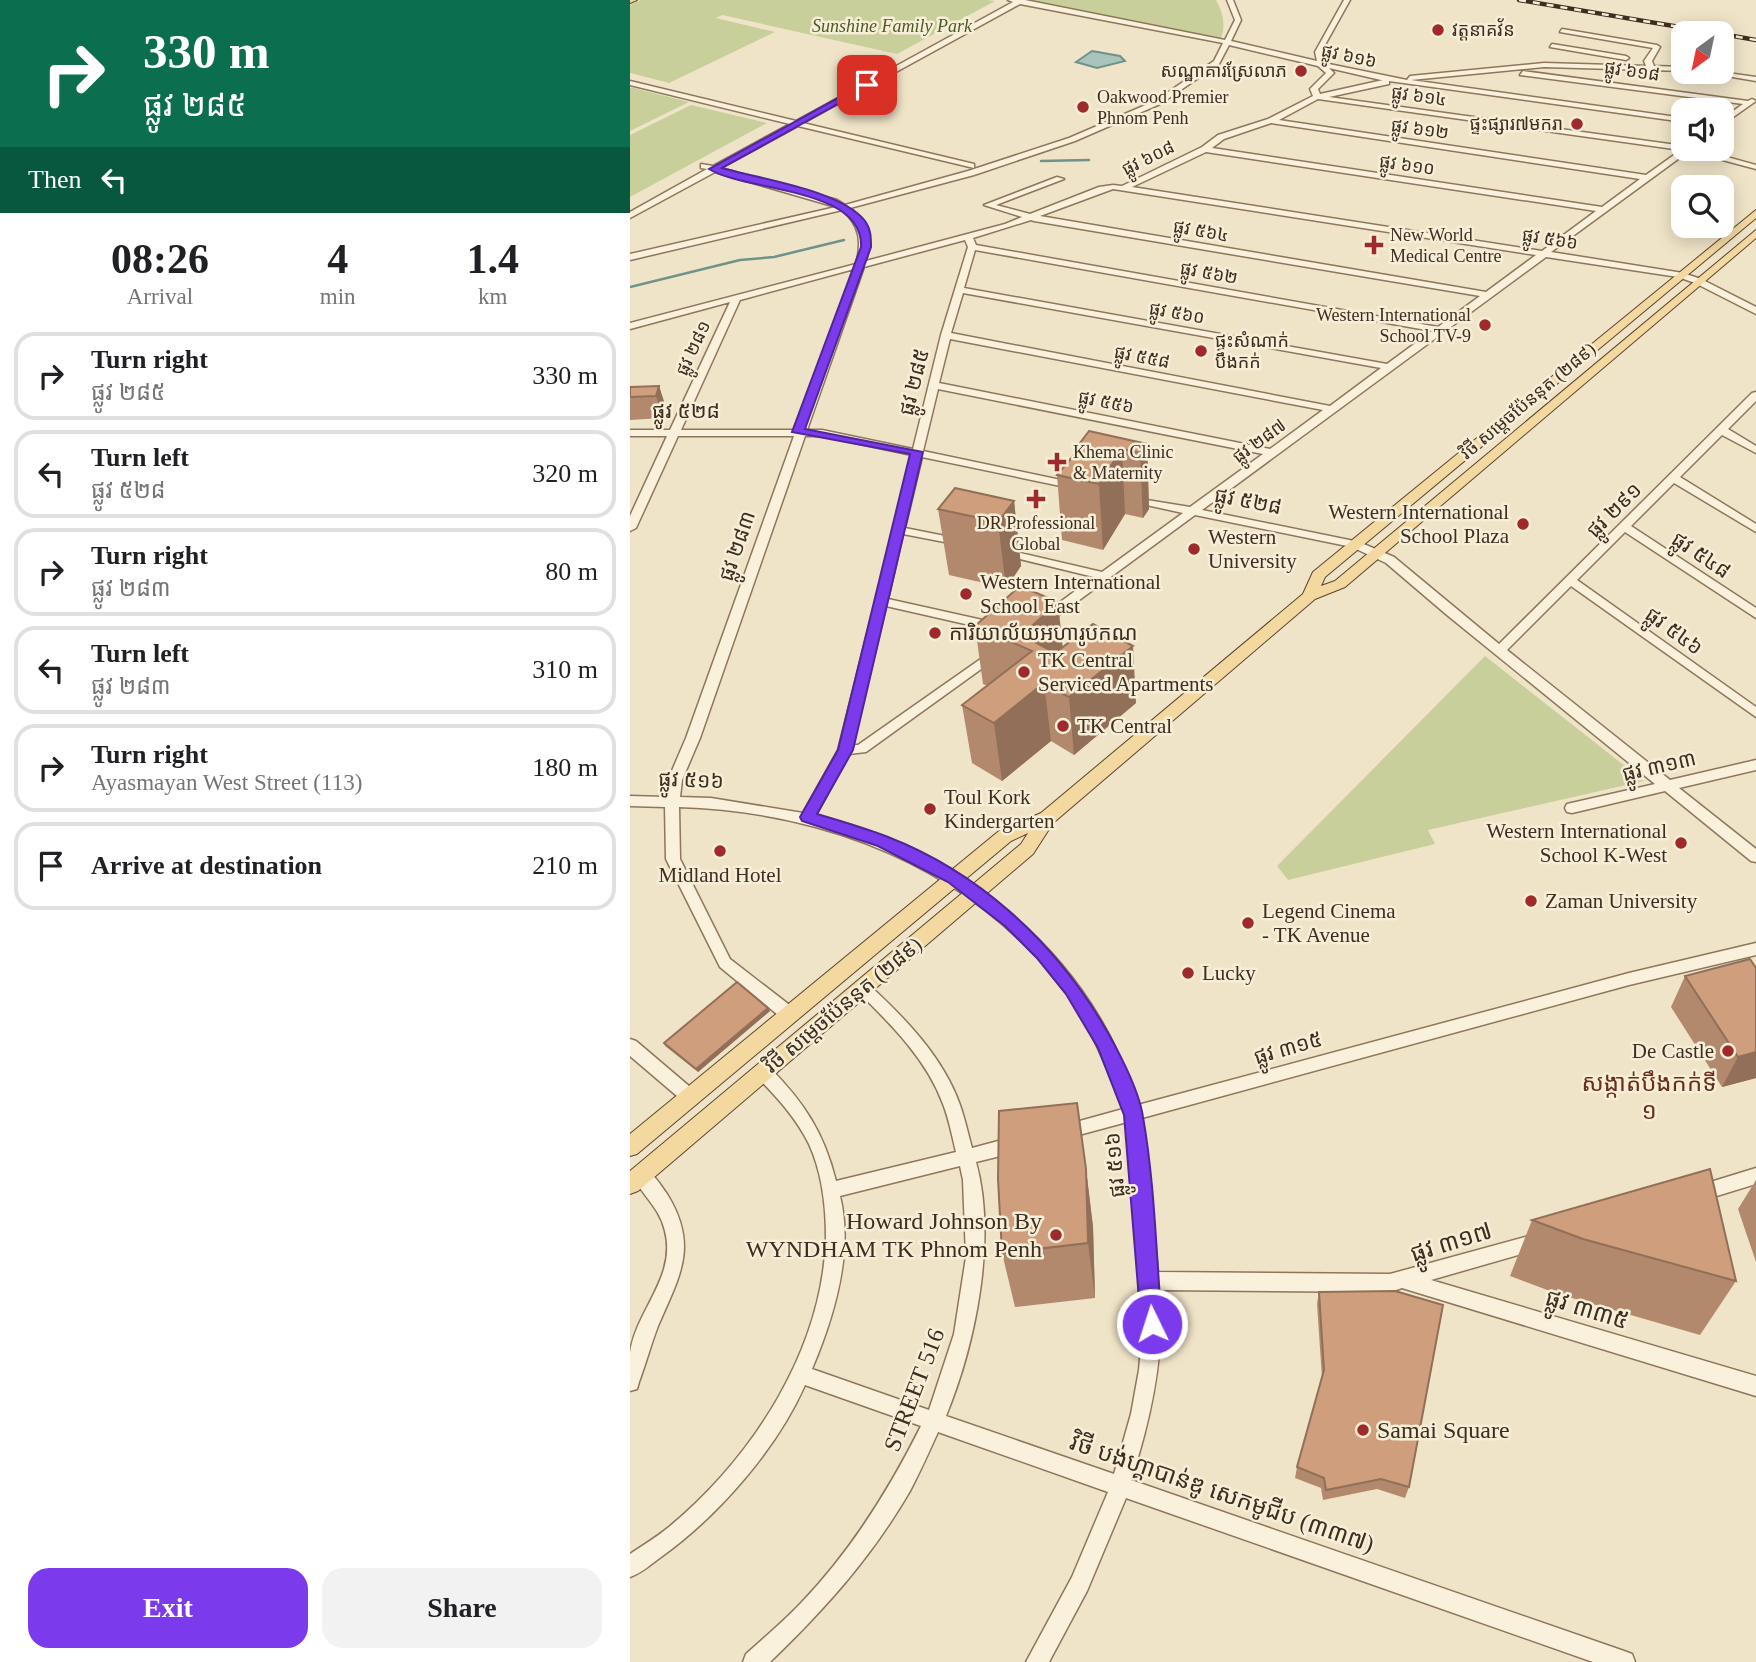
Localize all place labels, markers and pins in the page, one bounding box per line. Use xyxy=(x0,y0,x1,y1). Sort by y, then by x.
place label: វត្តនាគវ័ន xyxy=(1452,18,1515,41)
marker: វត្តនាគវ័ន xyxy=(1430,22,1446,38)
pin xyxy=(837,55,897,115)
place label: សណ្ឋាគារស្រែលាភ xyxy=(1161,61,1287,82)
marker: សណ្ឋាគារស្រែលាភ xyxy=(1293,63,1309,79)
place label: Oakwood Premier Phnom Penh xyxy=(1097,87,1228,128)
marker: Oakwood Premier Phnom Penh xyxy=(1075,99,1091,115)
place label: ផ្ទះផ្សារ៧មករា xyxy=(1469,114,1563,135)
marker: ផ្ទះផ្សារ៧មករា xyxy=(1569,116,1585,132)
place label: New World Medical Centre xyxy=(1390,225,1501,266)
marker: New World Medical Centre xyxy=(1364,235,1384,255)
place label: Western International School TV-9 xyxy=(1316,305,1471,346)
marker: Western International School TV-9 xyxy=(1477,317,1493,333)
place label: ផ្ទះសំណាក់ បឹងកក់ xyxy=(1215,331,1289,372)
marker: ផ្ទះសំណាក់ បឹងកក់ xyxy=(1193,343,1209,359)
place label: Khema Clinic & Maternity xyxy=(1073,442,1173,483)
marker: Khema Clinic & Maternity xyxy=(1047,452,1067,472)
marker: DR Professional Global xyxy=(1026,489,1046,509)
place label: Western International School Plaza xyxy=(1328,500,1510,548)
place label: DR Professional Global xyxy=(977,513,1095,554)
marker: Western International School Plaza xyxy=(1515,516,1531,532)
place label: Western University xyxy=(1208,525,1297,573)
marker: Western University xyxy=(1186,541,1202,557)
place label: Western International School East xyxy=(980,570,1161,618)
marker: Western International School East xyxy=(958,586,974,602)
place label: ការិយាល័យអហារូបកណ xyxy=(949,621,1138,647)
marker: ការិយាល័យអហារូបកណ xyxy=(927,625,943,641)
place label: TK Central Serviced Apartments xyxy=(1038,648,1214,696)
marker: TK Central Serviced Apartments xyxy=(1016,664,1032,680)
place label: TK Central xyxy=(1077,714,1172,738)
marker: TK Central xyxy=(1055,718,1071,734)
place label: Toul Kork Kindergarten xyxy=(944,785,1055,833)
marker: Toul Kork Kindergarten xyxy=(922,801,938,817)
place label: Western International School K-West xyxy=(1486,819,1667,867)
marker: Western International School K-West xyxy=(1673,835,1689,851)
marker: Midland Hotel xyxy=(712,843,728,859)
place label: Midland Hotel xyxy=(658,863,782,887)
place label: Zaman University xyxy=(1545,889,1698,913)
marker: Zaman University xyxy=(1523,893,1539,909)
place label: Legend Cinema - TK Avenue xyxy=(1262,899,1396,947)
marker: Legend Cinema - TK Avenue xyxy=(1240,915,1256,931)
place label: Lucky xyxy=(1202,961,1256,985)
marker: Lucky xyxy=(1180,965,1196,981)
place label: De Castle xyxy=(1632,1039,1714,1063)
marker: De Castle xyxy=(1720,1043,1736,1059)
place label: Howard Johnson By WYNDHAM TK Phnom Penh xyxy=(746,1208,1042,1262)
marker: Howard Johnson By WYNDHAM TK Phnom Penh xyxy=(1048,1227,1064,1243)
place label: Samai Square xyxy=(1377,1417,1510,1443)
marker: Samai Square xyxy=(1355,1422,1371,1438)

